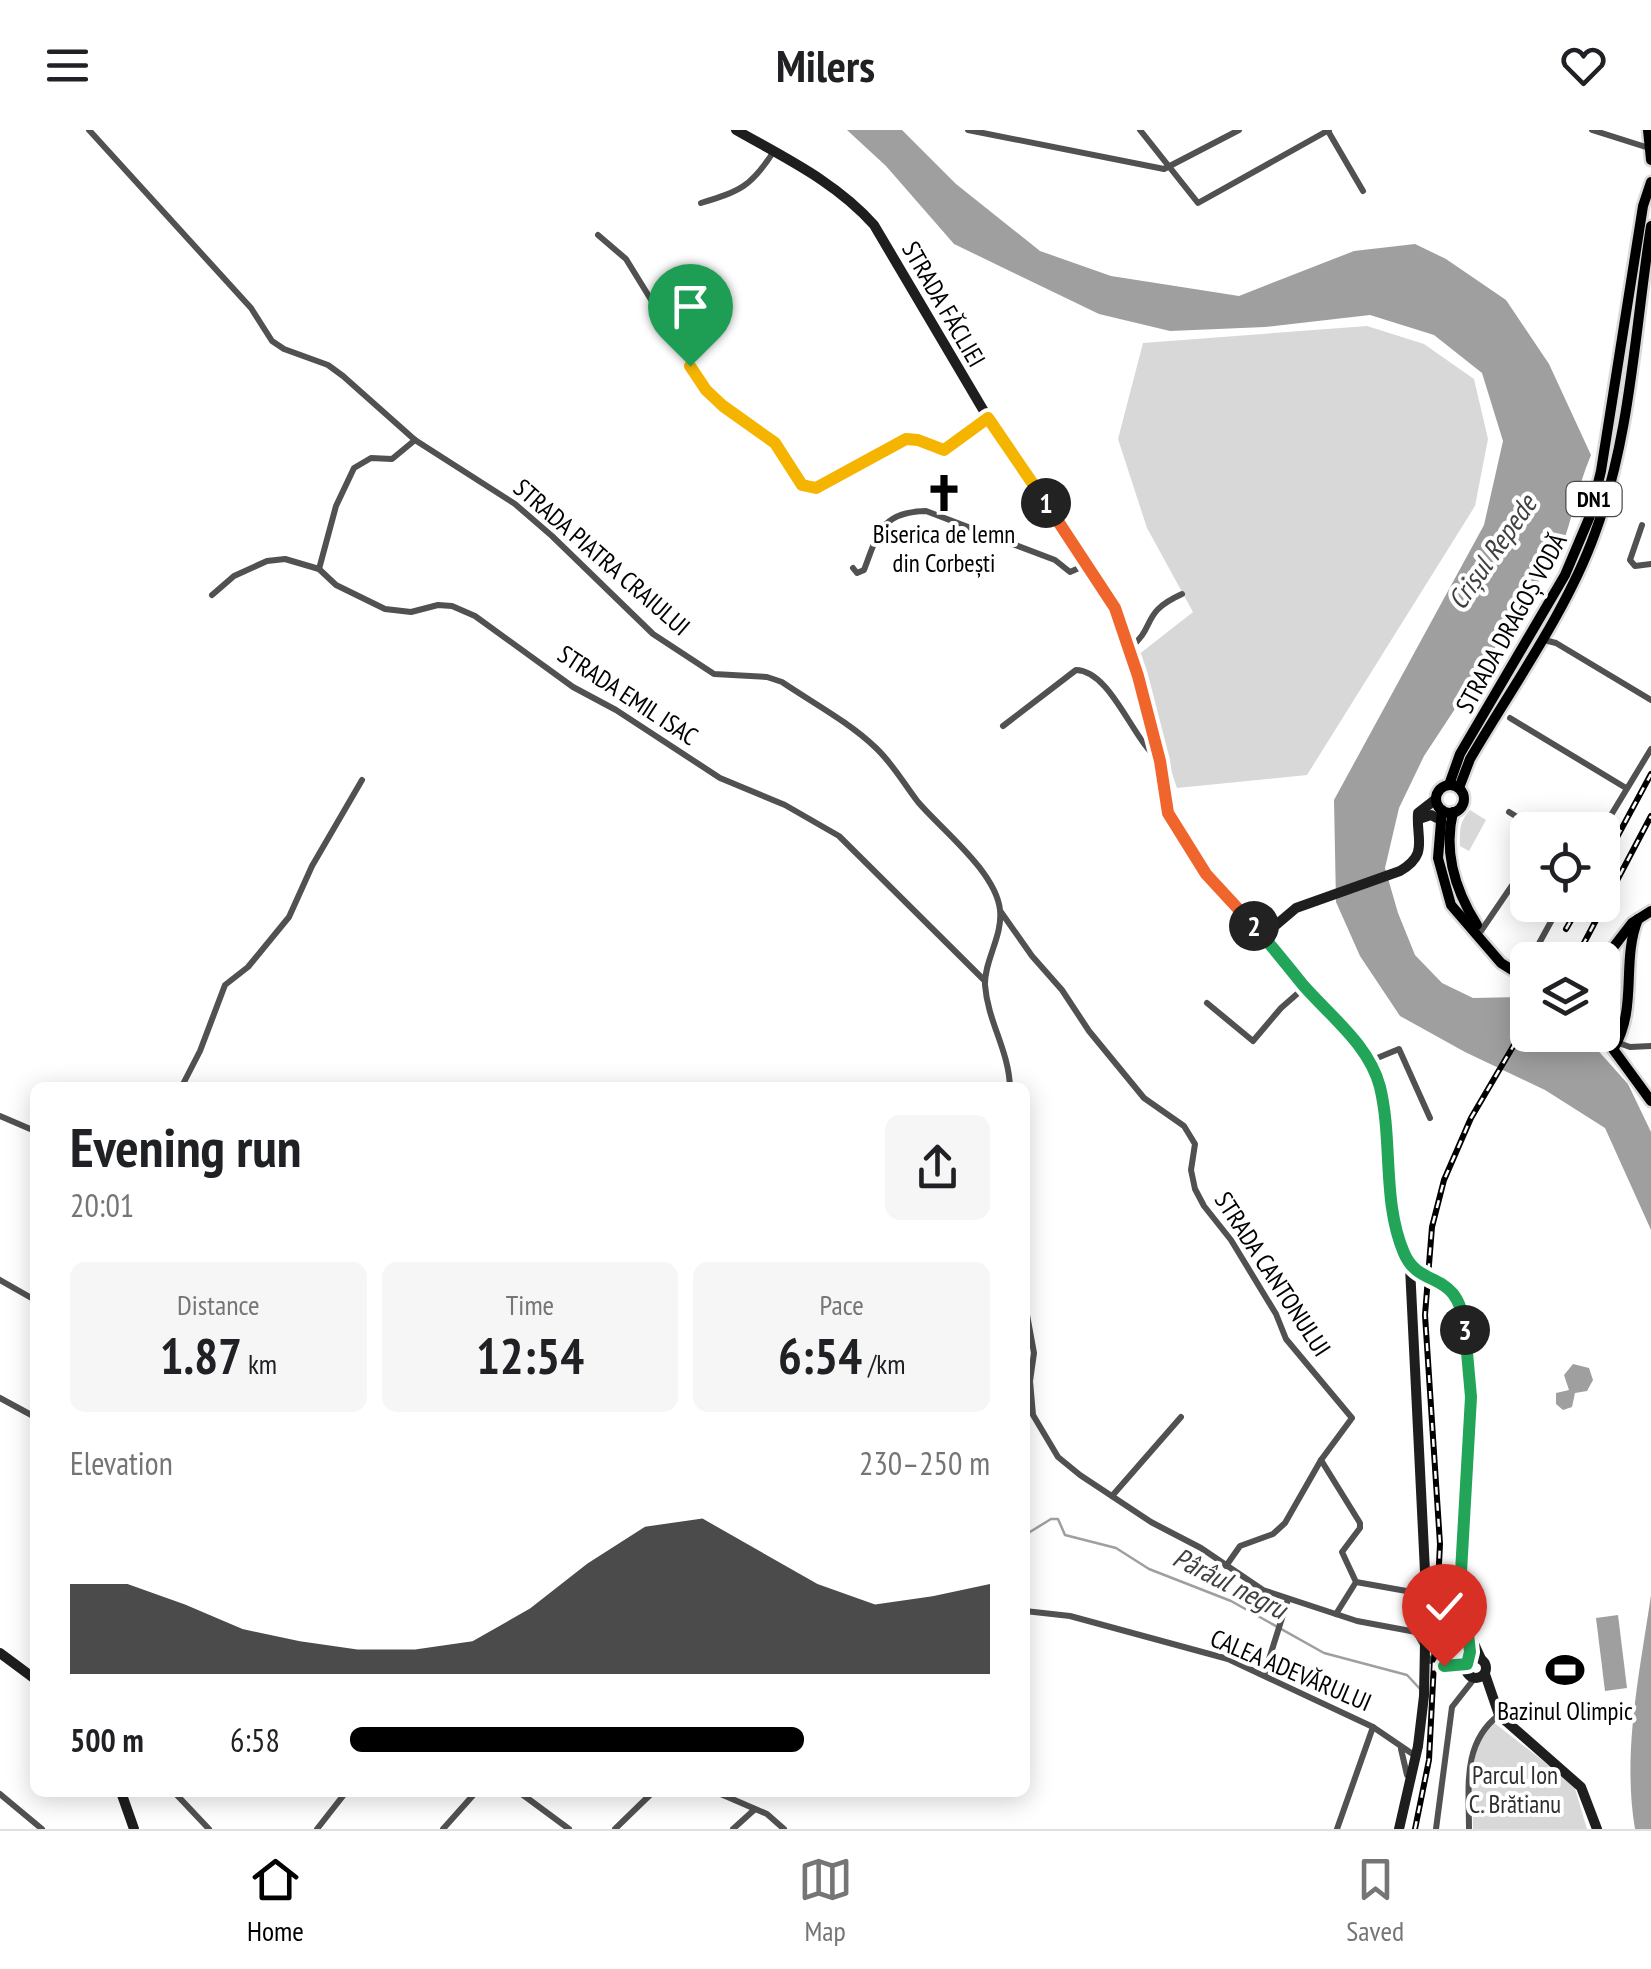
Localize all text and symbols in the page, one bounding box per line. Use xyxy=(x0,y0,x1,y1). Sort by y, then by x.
text: Milers xyxy=(776,36,875,94)
icon: menu xyxy=(40,38,95,93)
icon: heart xyxy=(1556,38,1611,93)
street label: STRADA FĂCLIEI xyxy=(895,235,993,373)
pin xyxy=(648,264,733,367)
icon: arrive xyxy=(663,279,718,334)
street label: STRADA PIATRA CRAIULUI xyxy=(507,472,697,642)
church icon: Biserica de lemn din Corbești xyxy=(923,472,965,514)
pin: 1 xyxy=(1021,478,1071,528)
road number: DN1 xyxy=(1566,482,1622,516)
text: 1 xyxy=(1039,484,1053,521)
water label: Crișul Repede xyxy=(1439,485,1546,616)
place label: Biserica de lemn din Corbești xyxy=(873,518,1015,579)
street label: STRADA DRAGOȘ VODĂ xyxy=(1448,527,1574,718)
street label: STRADA EMIL ISAC xyxy=(552,638,704,752)
map controls xyxy=(1510,812,1620,1052)
button: locate xyxy=(1510,812,1620,922)
pin: 2 xyxy=(1229,901,1279,951)
text: 2 xyxy=(1247,907,1261,944)
button: layers xyxy=(1510,942,1620,1052)
text: Evening run xyxy=(70,1111,302,1182)
button: share xyxy=(885,1115,990,1220)
text: 20:01 xyxy=(70,1184,134,1226)
street label: STRADA CANTONULUI xyxy=(1208,1186,1338,1362)
text: Distance xyxy=(177,1286,260,1323)
text: Time xyxy=(506,1286,554,1323)
text: Pace xyxy=(820,1286,864,1323)
pin: 3 xyxy=(1440,1305,1490,1355)
text: 3 xyxy=(1458,1311,1472,1348)
text: 1.87 xyxy=(160,1323,242,1388)
text: 12:54 xyxy=(476,1323,584,1388)
text: 6:54 xyxy=(778,1323,862,1388)
text: km xyxy=(242,1345,277,1382)
text: /km xyxy=(862,1345,905,1382)
text: Elevation xyxy=(70,1442,173,1484)
text: 230–250 m xyxy=(859,1442,990,1484)
water label: Pârâul negru xyxy=(1167,1538,1295,1628)
pin xyxy=(1402,1564,1487,1667)
icon: check xyxy=(1417,1579,1472,1634)
street label: CALEA ADEVĂRULUI xyxy=(1206,1622,1376,1718)
sports icon: Bazinul Olimpic xyxy=(1544,1649,1586,1691)
place label: Bazinul Olimpic xyxy=(1497,1695,1633,1727)
text: 500 m xyxy=(70,1719,144,1761)
text: 6:58 xyxy=(230,1719,280,1761)
park label: Parcul Ion C. Brătianu xyxy=(1469,1759,1561,1820)
tab: Home xyxy=(247,1852,304,1949)
tab: Map xyxy=(798,1852,853,1949)
tab: Saved xyxy=(1346,1852,1404,1949)

